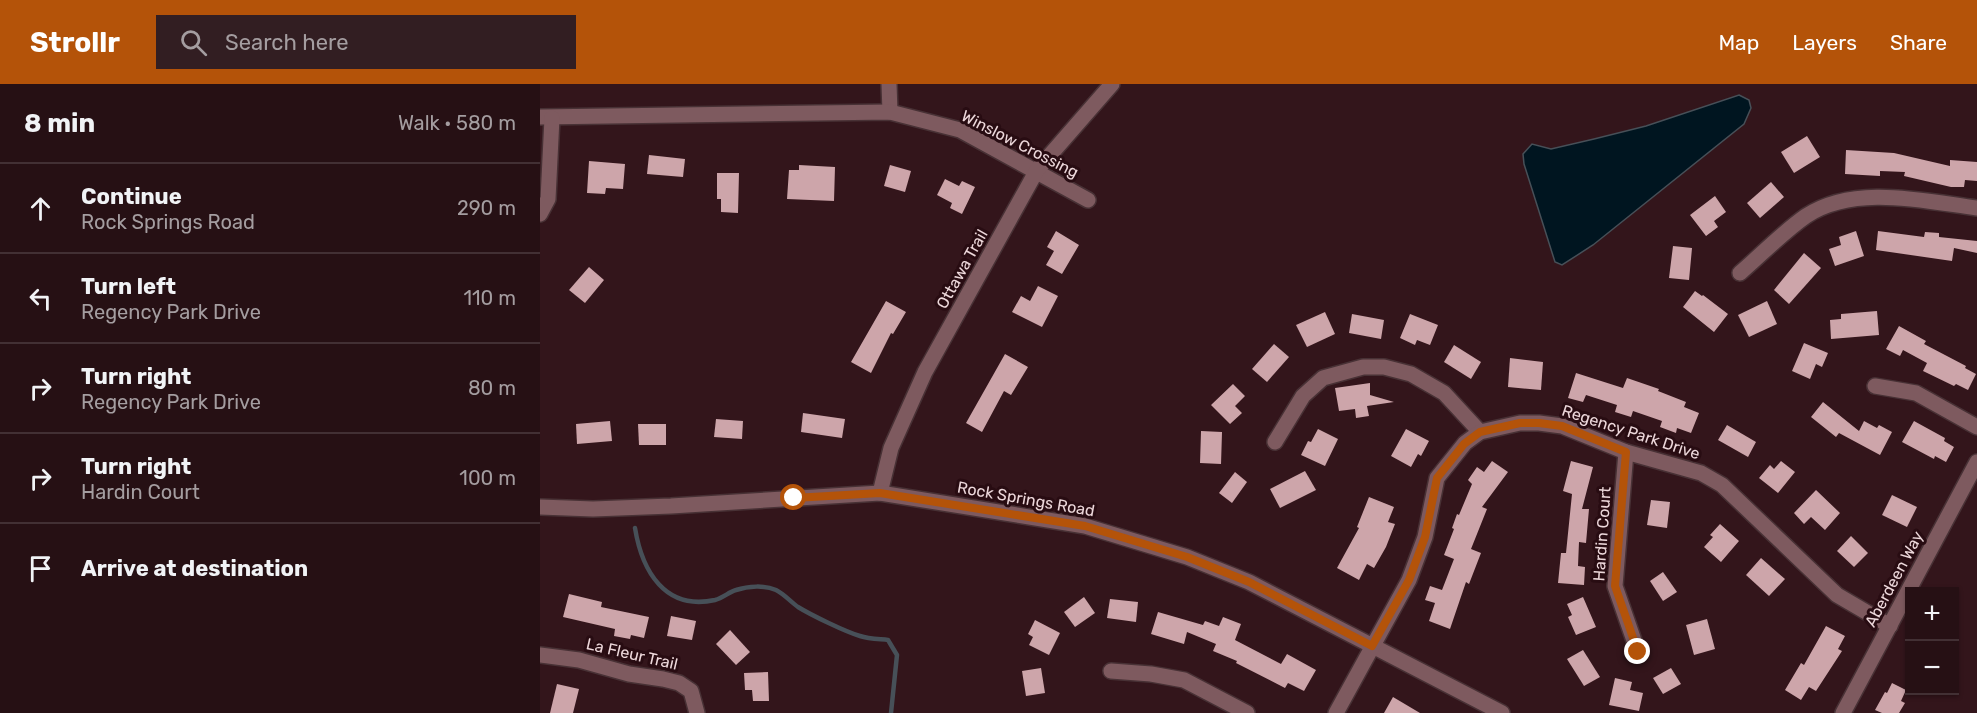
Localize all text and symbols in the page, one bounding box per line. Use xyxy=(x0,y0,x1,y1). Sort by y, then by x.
search box xyxy=(156,15,576,69)
text: Strollr xyxy=(30,26,120,59)
icon: search xyxy=(177,26,210,59)
text: Search here xyxy=(225,29,348,56)
text: Map xyxy=(1718,30,1759,55)
text: Layers xyxy=(1792,30,1857,55)
text: Share xyxy=(1890,30,1947,55)
street label: Winslow Crossing xyxy=(958,106,1082,182)
text: 8 min xyxy=(24,108,95,139)
text: Walk · 580 m xyxy=(398,111,516,135)
text: Continue xyxy=(81,183,182,210)
icon: ahead xyxy=(24,192,57,225)
text: 290 m xyxy=(457,196,516,220)
text: Rock Springs Road xyxy=(81,210,255,234)
street label: Ottawa Trail xyxy=(932,226,992,312)
text: Turn left xyxy=(81,273,176,300)
icon: left xyxy=(24,282,57,315)
text: 110 m xyxy=(464,286,516,310)
text: Regency Park Drive xyxy=(81,300,261,324)
text: Turn right xyxy=(81,363,191,390)
icon: right xyxy=(24,372,57,405)
text: 80 m xyxy=(468,376,516,400)
text: Regency Park Drive xyxy=(81,390,261,414)
street label: Regency Park Drive xyxy=(1560,401,1702,463)
text: Turn right xyxy=(81,453,191,480)
icon: right xyxy=(24,462,57,495)
text: 100 m xyxy=(459,466,516,490)
street label: Rock Springs Road xyxy=(956,478,1096,520)
text: Hardin Court xyxy=(81,480,200,504)
route start xyxy=(780,484,806,510)
street label: Hardin Court xyxy=(1589,486,1615,582)
street label: Aberdeen Way xyxy=(1861,528,1927,630)
icon: arrive xyxy=(24,552,57,585)
text: Arrive at destination xyxy=(81,555,308,582)
map controls xyxy=(1905,587,1959,695)
button: + xyxy=(1905,587,1959,641)
street label: La Fleur Trail xyxy=(584,634,680,674)
route end xyxy=(1624,638,1650,664)
button: − xyxy=(1905,641,1959,695)

